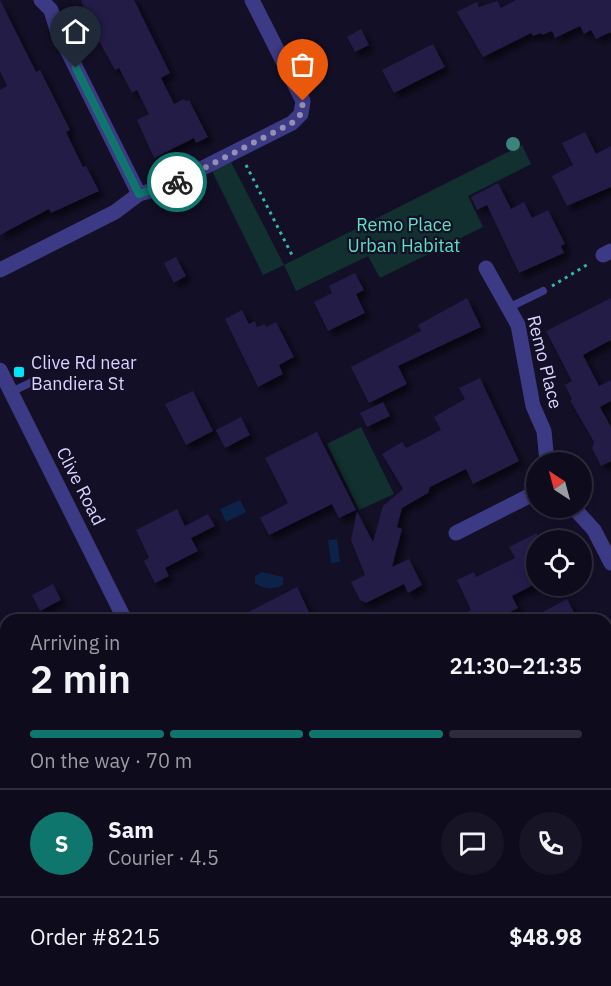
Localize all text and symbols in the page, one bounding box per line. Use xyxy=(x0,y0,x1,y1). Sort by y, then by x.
pin xyxy=(50,6,101,68)
icon: home xyxy=(59,15,92,48)
pin xyxy=(277,39,328,101)
icon: bag xyxy=(286,48,319,81)
courier xyxy=(147,152,207,212)
icon: bike xyxy=(161,166,194,199)
park label: Remo Place Urban Habitat xyxy=(348,213,460,257)
street label: Remo Place xyxy=(522,313,568,411)
place label: Clive Rd near Bandiera St xyxy=(31,351,137,395)
marker: Clive Rd near Bandiera St xyxy=(12,365,26,379)
street label: Clive Road xyxy=(52,443,110,529)
north arrow xyxy=(526,452,592,518)
map controls xyxy=(526,452,592,596)
button: locate xyxy=(526,530,592,596)
text: Arriving in xyxy=(30,629,120,656)
text: 21:30–21:35 xyxy=(449,651,582,680)
text: 2 min xyxy=(30,653,131,704)
text: On the way · 70 m xyxy=(30,747,192,774)
button: chat xyxy=(441,812,504,875)
button: phone xyxy=(519,812,582,875)
text: Sam xyxy=(108,815,154,844)
text: S xyxy=(55,829,68,858)
text: Courier · 4.5 xyxy=(108,844,219,871)
text: Order #8215 xyxy=(30,922,160,951)
text: $48.98 xyxy=(509,922,582,951)

